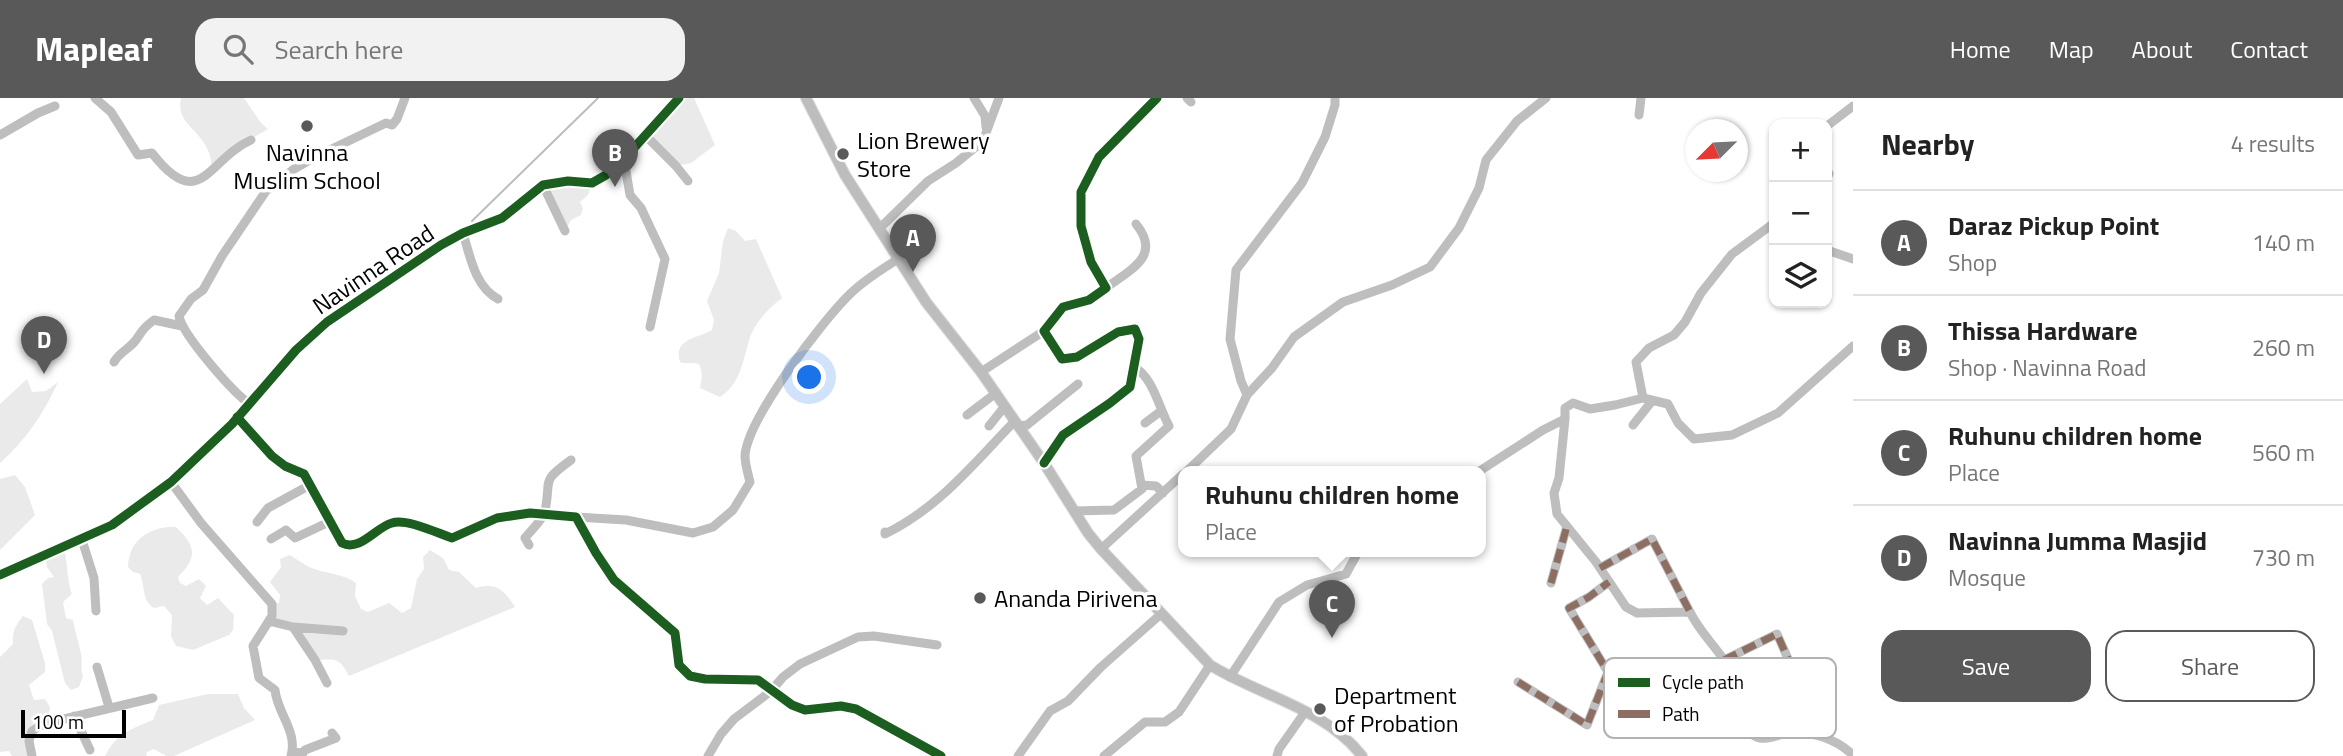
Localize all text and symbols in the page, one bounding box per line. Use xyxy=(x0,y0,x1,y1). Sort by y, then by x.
search box xyxy=(195,18,685,81)
text: Mapleaf xyxy=(35,24,153,74)
icon: search xyxy=(219,30,257,68)
text: Search here xyxy=(275,30,403,69)
text: Home xyxy=(1950,31,2011,67)
text: Map xyxy=(2049,31,2094,67)
text: About xyxy=(2132,31,2192,67)
text: Contact xyxy=(2230,31,2308,67)
marker: Navinna Muslim School xyxy=(299,118,315,134)
north arrow xyxy=(1685,119,1748,182)
map controls xyxy=(1769,119,1832,308)
button: + xyxy=(1769,119,1832,182)
text: Nearby xyxy=(1881,121,1974,167)
place label: Lion Brewery Store xyxy=(857,122,990,186)
text: 4 results xyxy=(2231,126,2315,161)
pin: B xyxy=(592,129,638,187)
place label: Navinna Muslim School xyxy=(233,134,381,198)
marker: Lion Brewery Store xyxy=(835,146,851,162)
button: − xyxy=(1769,182,1832,245)
text: Daraz Pickup Point xyxy=(1948,206,2159,245)
pin: A xyxy=(890,214,936,272)
street label: Navinna Road xyxy=(305,215,441,323)
text: A xyxy=(1897,225,1911,260)
text: 140 m xyxy=(2252,225,2315,260)
button: layers xyxy=(1769,245,1832,308)
text: Shop xyxy=(1948,245,1997,280)
text: Thissa Hardware xyxy=(1948,311,2137,350)
pin: D xyxy=(21,316,67,374)
text: B xyxy=(1897,330,1911,365)
text: 260 m xyxy=(2252,330,2315,365)
text: Shop · Navinna Road xyxy=(1948,350,2146,385)
your location xyxy=(792,360,826,394)
text: Ruhunu children home xyxy=(1948,416,2202,455)
text: C xyxy=(1898,435,1910,470)
text: 560 m xyxy=(2252,435,2315,470)
text: Place xyxy=(1948,455,2000,490)
popup xyxy=(1178,466,1486,557)
text: Ruhunu children home xyxy=(1205,475,1459,514)
text: Place xyxy=(1205,514,1257,549)
text: Navinna Jumma Masjid xyxy=(1948,521,2207,560)
text: D xyxy=(1897,540,1911,575)
text: 730 m xyxy=(2252,540,2315,575)
text: Mosque xyxy=(1948,560,2026,595)
place label: Ananda Pirivena xyxy=(994,580,1158,616)
pin: C xyxy=(1309,580,1355,638)
marker: Ananda Pirivena xyxy=(972,590,988,606)
button: Save xyxy=(1881,630,2091,702)
button: Share xyxy=(2105,630,2315,702)
legend xyxy=(1604,658,1836,738)
text: Cycle path xyxy=(1662,667,1744,696)
place label: Department of Probation xyxy=(1334,677,1459,741)
text: Path xyxy=(1662,699,1700,728)
marker: Department of Probation xyxy=(1312,701,1328,717)
scale bar xyxy=(21,707,126,739)
text: 100 m xyxy=(32,707,84,736)

